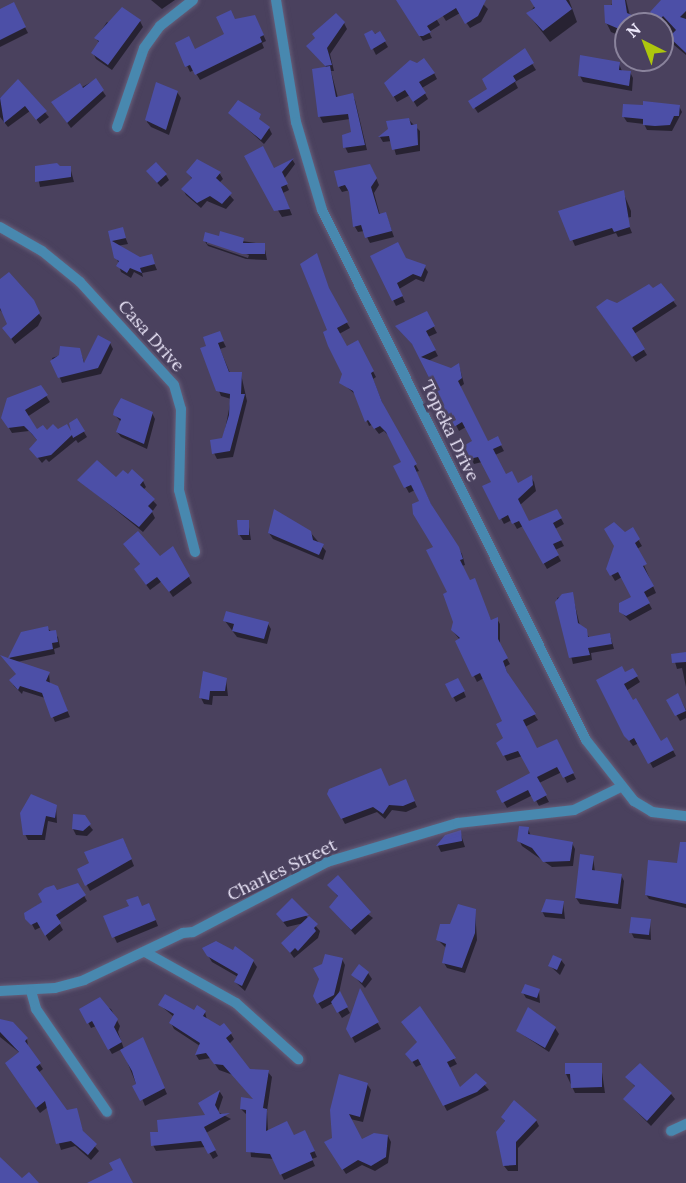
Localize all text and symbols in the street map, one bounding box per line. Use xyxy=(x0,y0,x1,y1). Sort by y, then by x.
north arrow xyxy=(614,12,674,72)
text: N xyxy=(622,19,645,42)
street label: Casa Drive xyxy=(113,296,189,376)
street label: Topeka Drive xyxy=(416,377,484,485)
street label: Charles Street xyxy=(224,834,340,906)

